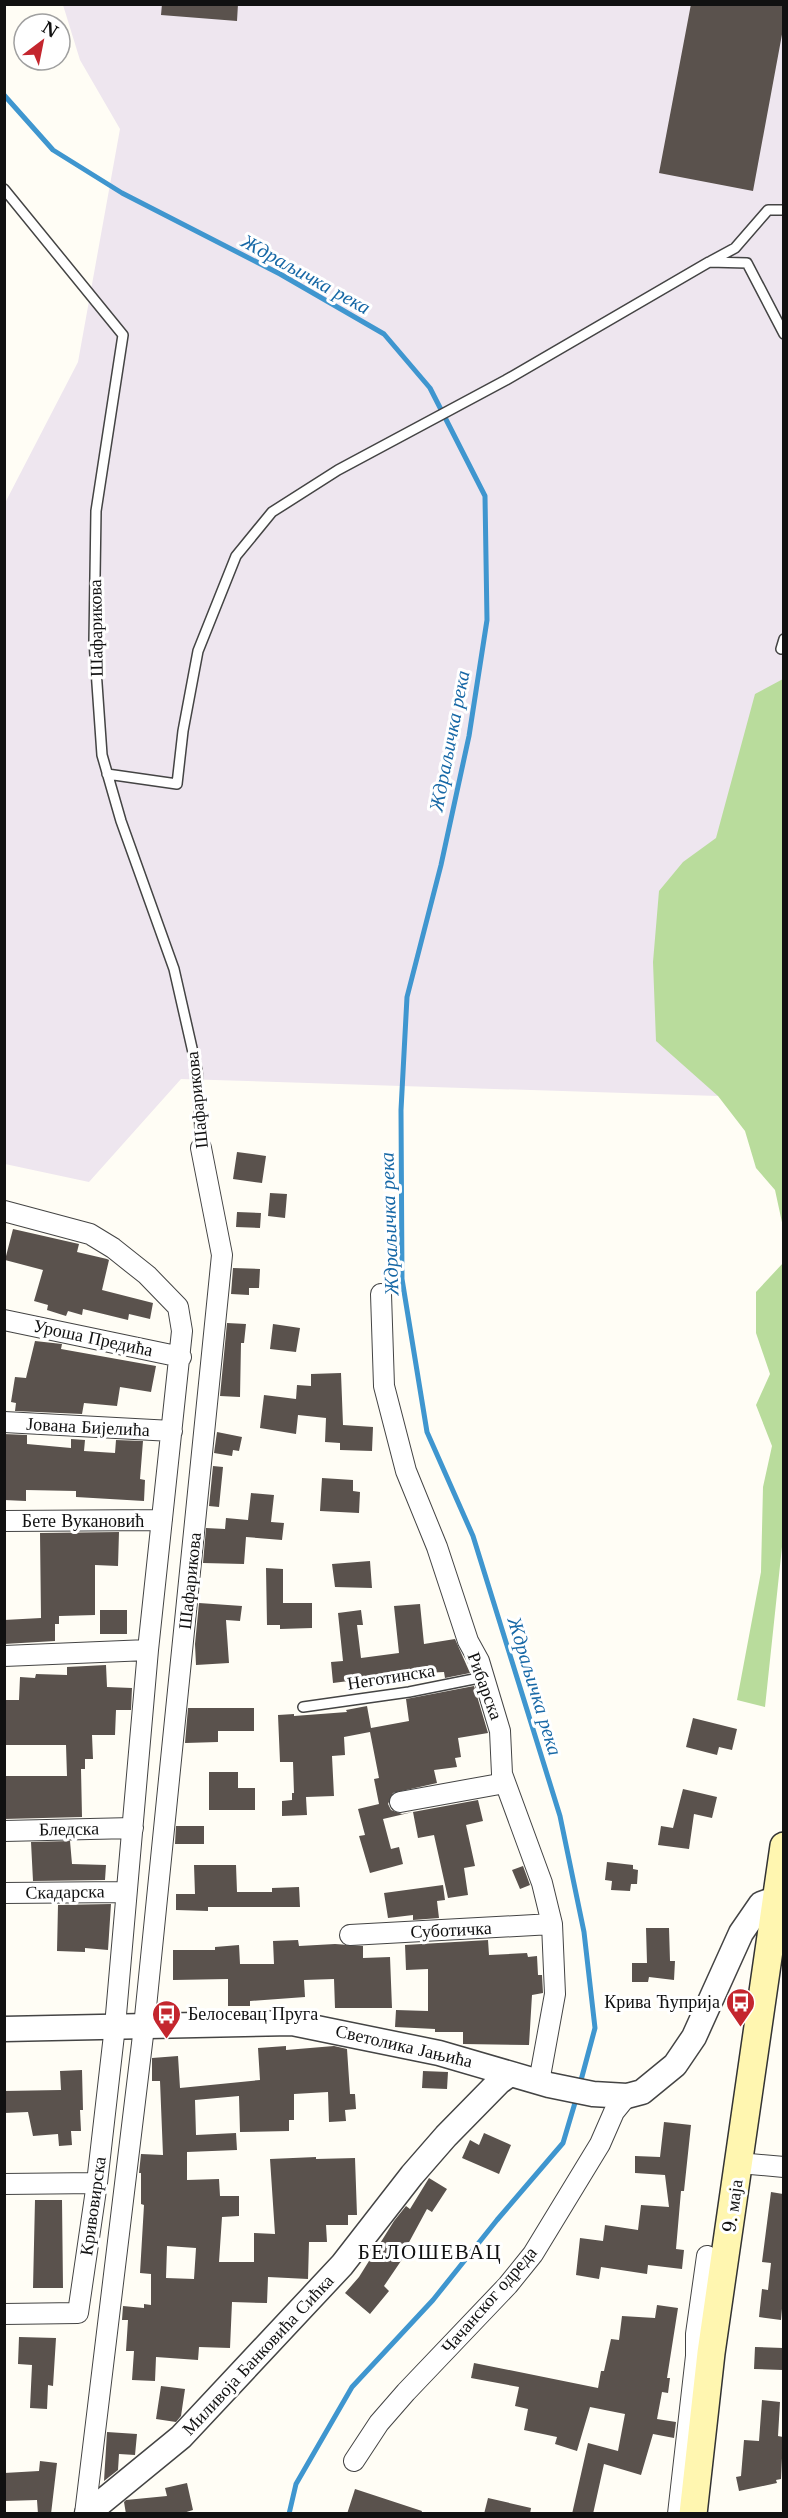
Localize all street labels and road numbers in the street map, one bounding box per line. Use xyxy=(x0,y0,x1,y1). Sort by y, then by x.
street label: Шафарикова xyxy=(84,579,108,677)
street label: Шафарикова xyxy=(181,1050,213,1150)
street label: Уроша Предића xyxy=(31,1315,155,1361)
street label: Јована Бијелића xyxy=(26,1413,150,1441)
street label: Бете Вукановић xyxy=(22,1510,144,1532)
street label: Шафарикова xyxy=(174,1531,206,1631)
street label: Рибарска xyxy=(463,1649,507,1723)
street label: Неготинска xyxy=(346,1659,436,1695)
street label: Бледска xyxy=(39,1817,99,1841)
street label: Скадарска xyxy=(25,1880,105,1904)
street label: Суботичка xyxy=(410,1917,492,1943)
street label: Светолика Јањића xyxy=(333,2020,475,2072)
street label: Кривовирска xyxy=(75,2155,111,2257)
street label: 9. маја xyxy=(718,2178,748,2234)
street label: Чачанског одреда xyxy=(437,2242,541,2358)
street label: Миливоја Банковића Сићка xyxy=(178,2270,338,2440)

